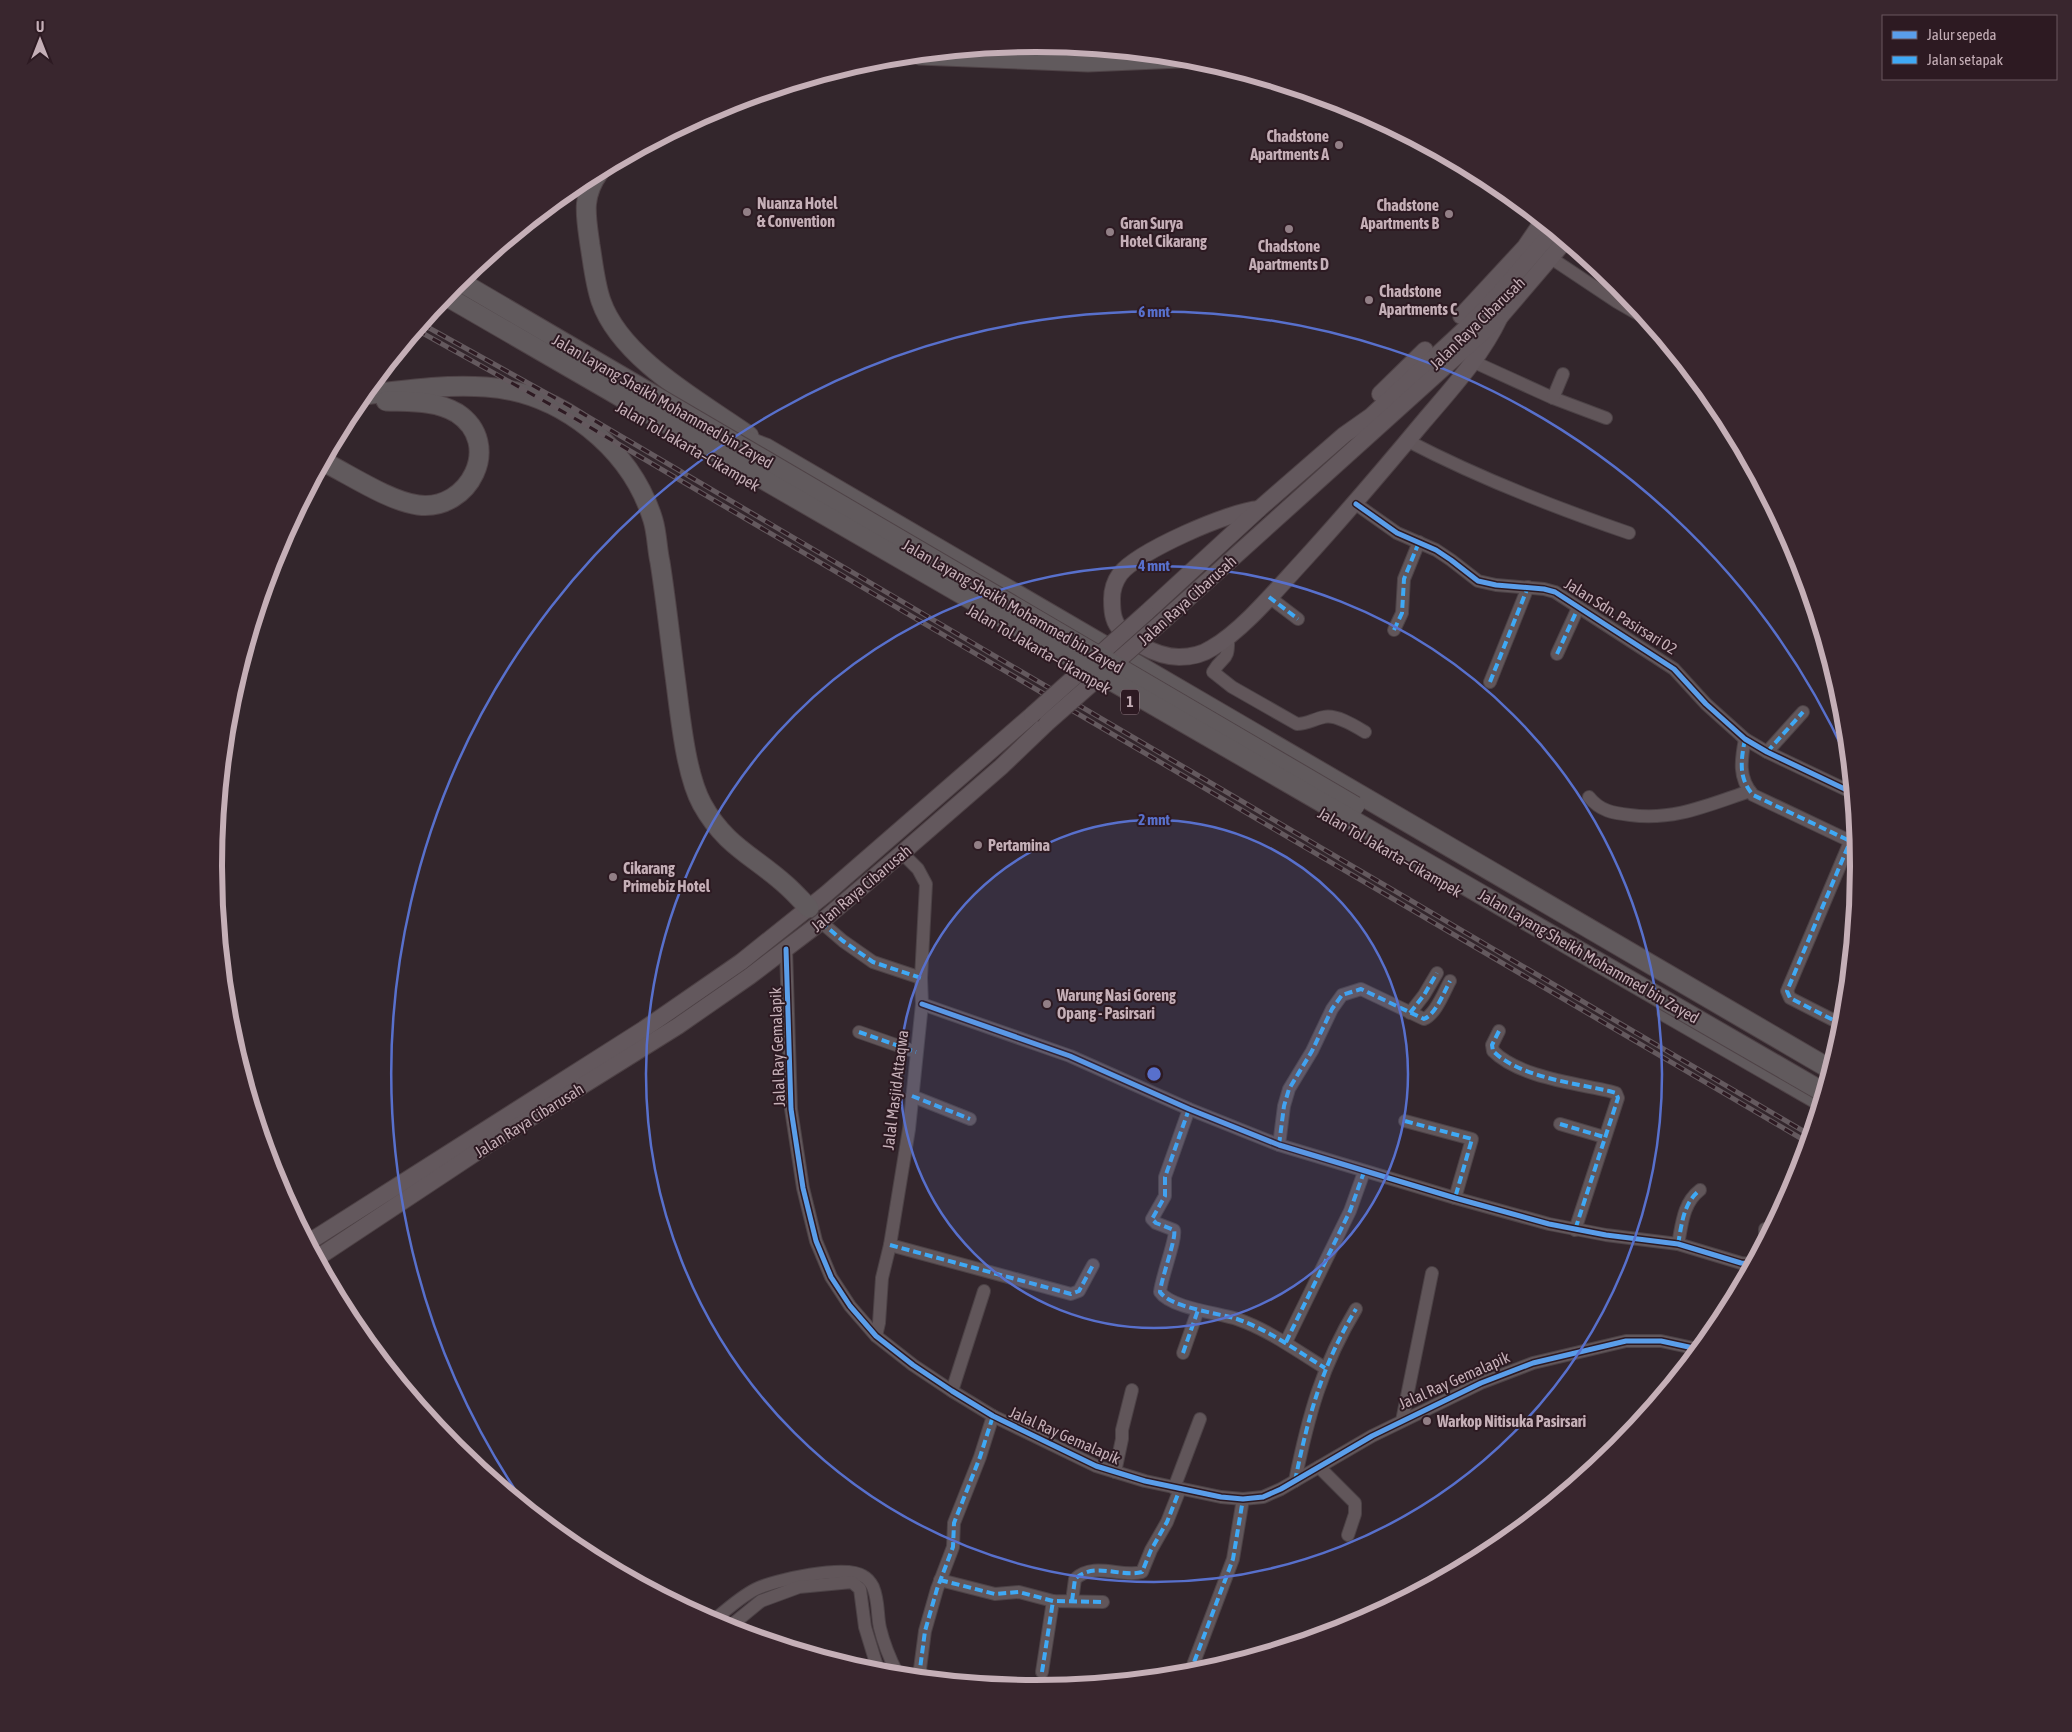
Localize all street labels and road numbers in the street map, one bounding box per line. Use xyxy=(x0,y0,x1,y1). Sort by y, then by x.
street label: Jalan Raya Cibarusah xyxy=(1426,273,1529,374)
street label: Jalan Layang Sheikh Mohammed bin Zayed xyxy=(549,330,776,473)
street label: Jalan Tol Jakarta–Cikampek xyxy=(612,397,763,495)
street label: Jalan Layang Sheikh Mohammed bin Zayed xyxy=(899,535,1126,678)
street label: Jalan Raya Cibarusah xyxy=(1135,552,1240,649)
street label: Jalan Sdn. Pasirsari 02 xyxy=(1562,574,1680,658)
street label: Jalan Tol Jakarta–Cikampek xyxy=(963,600,1114,698)
road number: 1 xyxy=(1121,690,1139,714)
street label: Jalan Tol Jakarta–Cikampek xyxy=(1314,803,1465,901)
street label: Jalan Raya Cibarusah xyxy=(807,841,915,936)
street label: Jalan Layang Sheikh Mohammed bin Zayed xyxy=(1475,885,1702,1028)
street label: Jalal Ray Gemalapik xyxy=(766,987,789,1107)
street label: Jalal Masjid Attaqwa xyxy=(879,1029,912,1151)
street label: Jalan Raya Cibarusah xyxy=(471,1079,587,1162)
street label: Jalal Ray Gemalapik xyxy=(1396,1347,1513,1413)
street label: Jalal Ray Gemalapik xyxy=(1006,1402,1123,1468)

